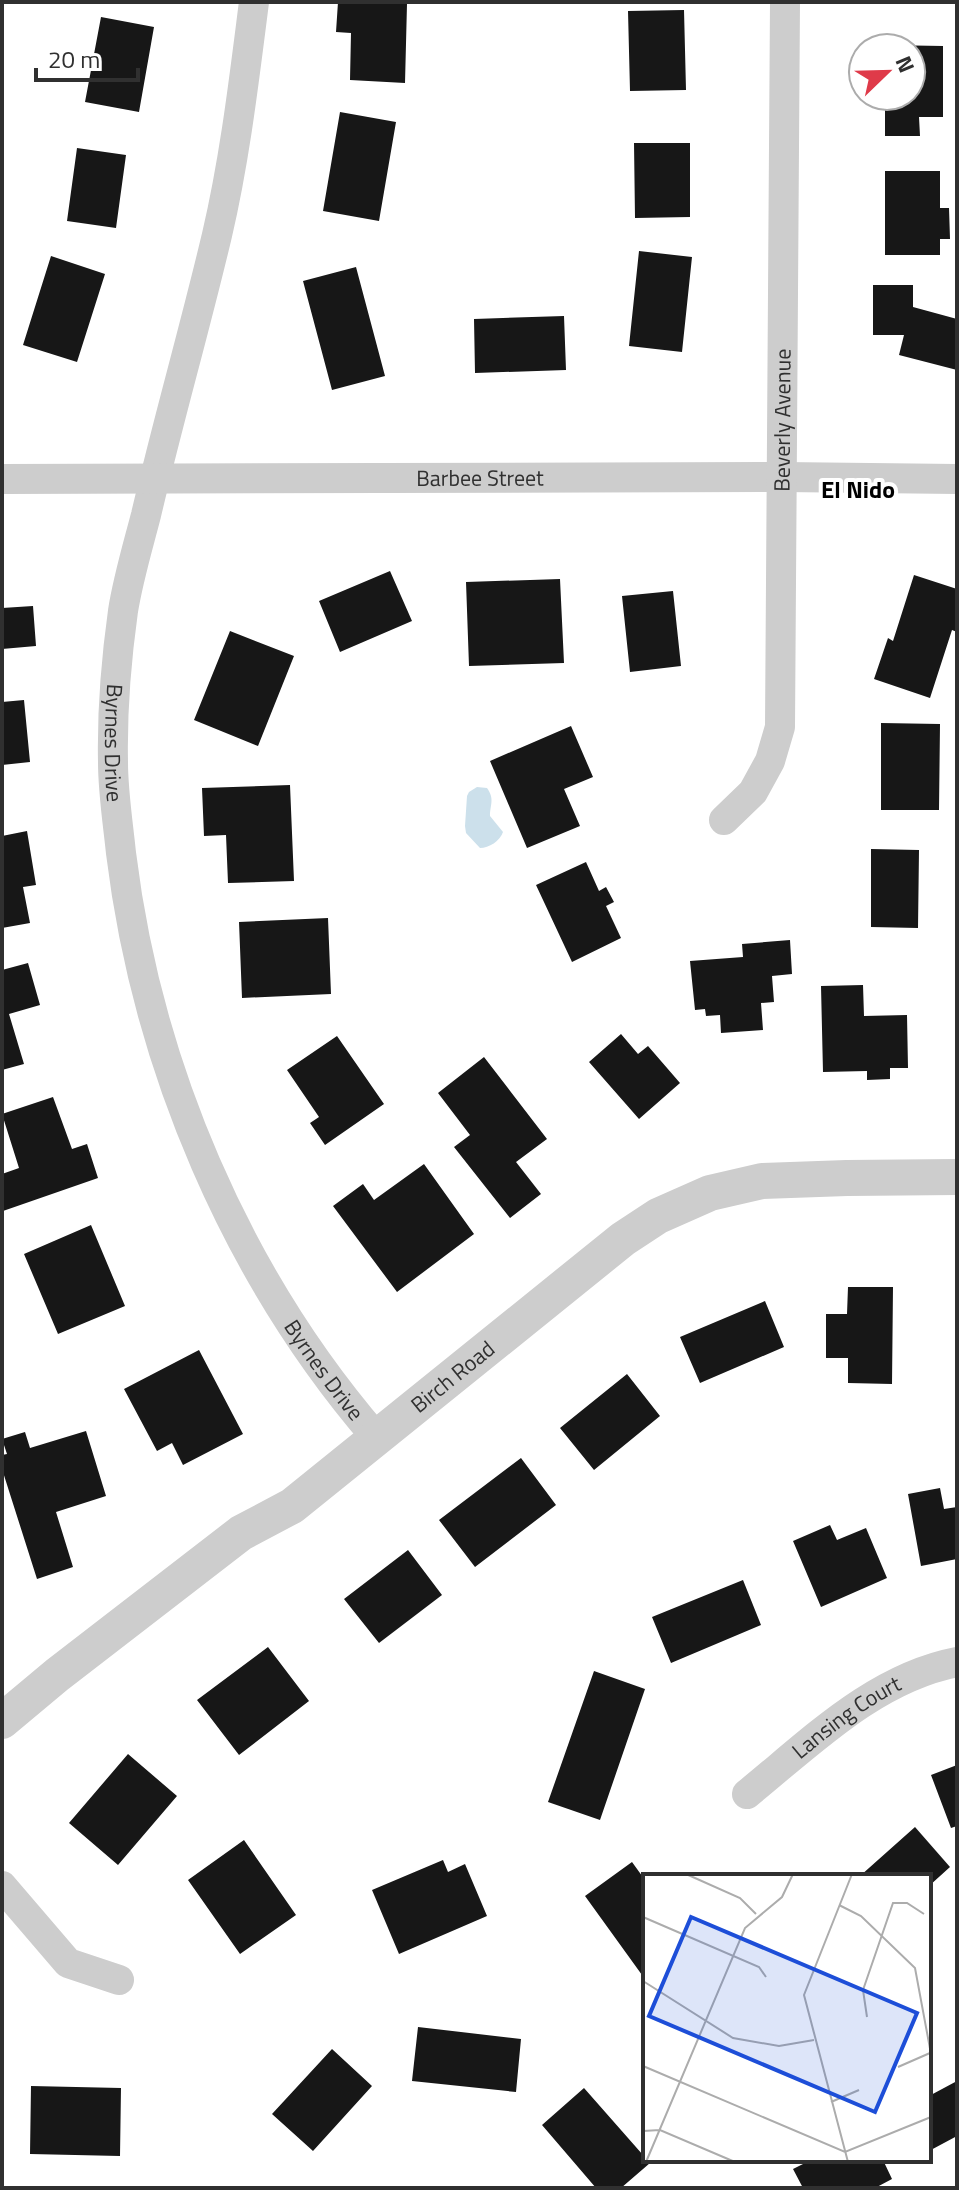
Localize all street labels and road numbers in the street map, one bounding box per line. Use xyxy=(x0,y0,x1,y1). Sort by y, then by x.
street label: Beverly Avenue xyxy=(765,348,800,492)
street label: Barbee Street xyxy=(416,461,544,495)
street label: Byrnes Drive xyxy=(96,683,132,803)
street label: Byrnes Drive xyxy=(276,1313,373,1428)
street label: Birch Road xyxy=(403,1332,502,1421)
street label: Lansing Court xyxy=(784,1666,907,1767)

